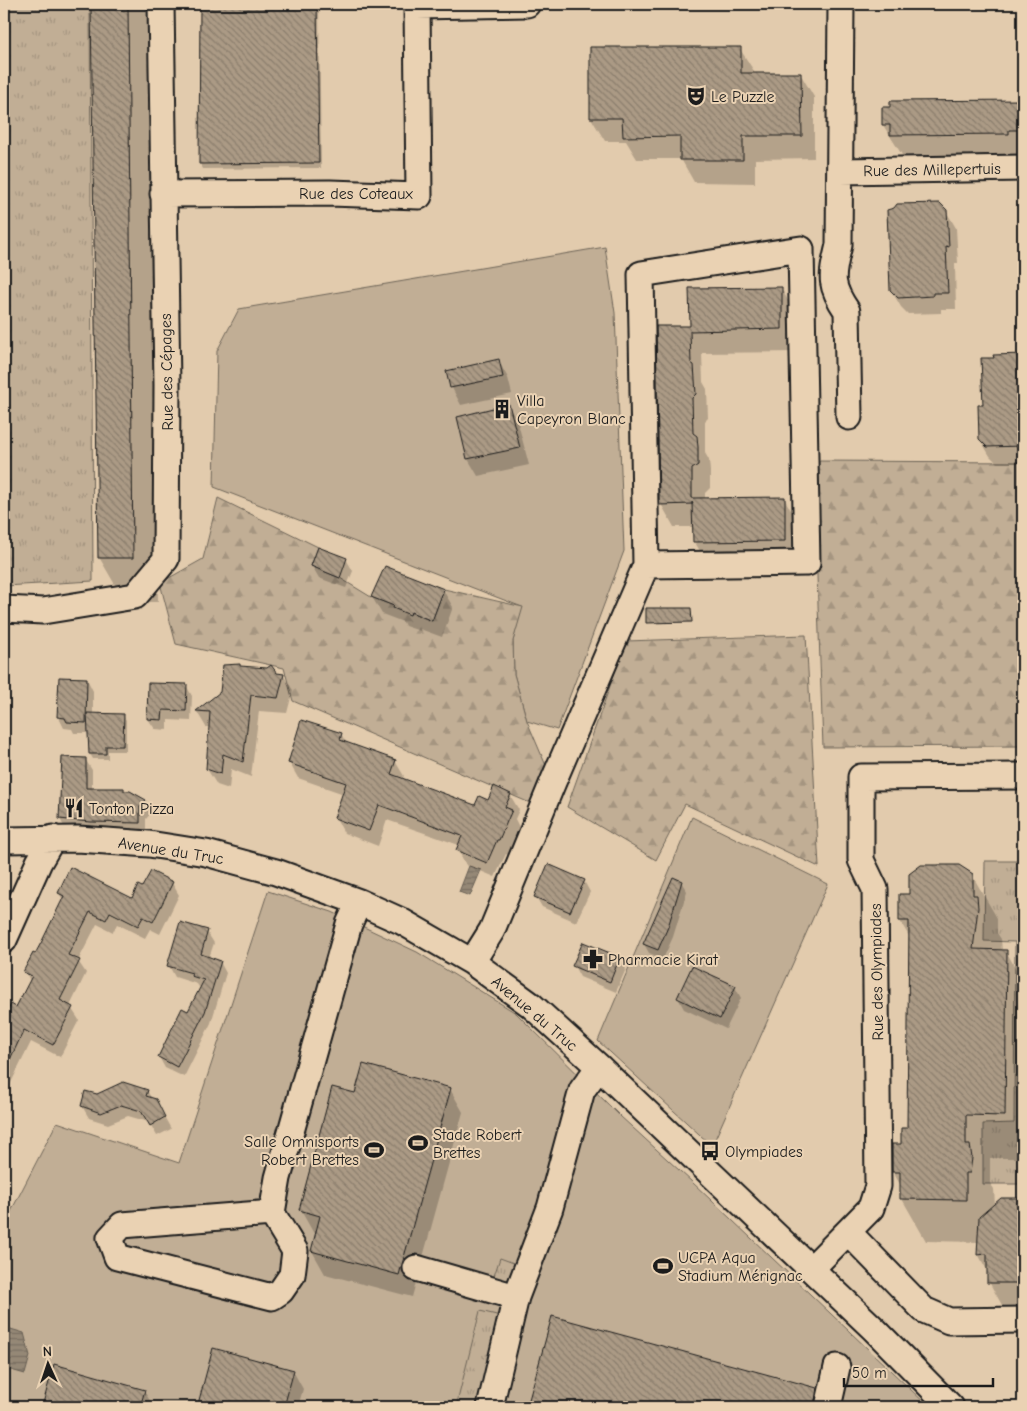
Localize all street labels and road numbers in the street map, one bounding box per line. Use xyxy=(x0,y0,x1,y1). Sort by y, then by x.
street label: Rue des Millepertuis xyxy=(863,160,1001,180)
street label: Rue des Coteaux xyxy=(299,185,413,203)
street label: Rue des Cépages xyxy=(157,313,177,431)
street label: Avenue du Truc xyxy=(117,834,225,868)
street label: Rue des Olympiades xyxy=(867,903,887,1041)
street label: Avenue du Truc xyxy=(488,973,581,1055)

